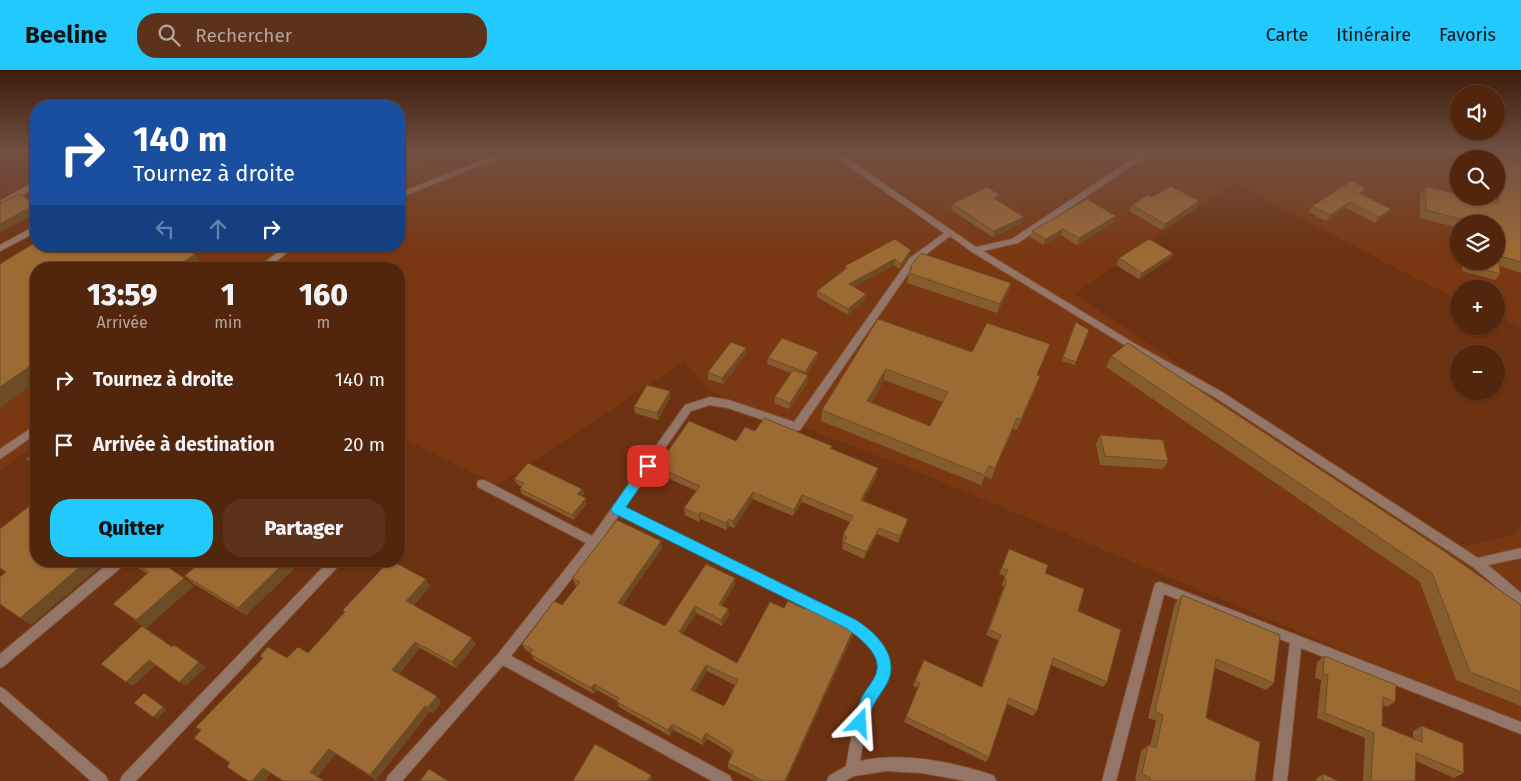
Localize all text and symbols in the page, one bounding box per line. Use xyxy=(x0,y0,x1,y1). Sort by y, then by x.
search box xyxy=(137,13,487,58)
text: Beeline xyxy=(25,21,107,49)
icon: search xyxy=(155,21,183,49)
text: Rechercher xyxy=(195,24,292,47)
text: Carte xyxy=(1266,24,1308,46)
text: Itinéraire xyxy=(1336,24,1411,46)
text: Favoris xyxy=(1439,24,1496,46)
map controls xyxy=(1450,85,1505,400)
button: sound xyxy=(1450,85,1505,140)
text: 140 m xyxy=(133,118,227,160)
icon: right xyxy=(50,120,115,185)
button: search xyxy=(1450,150,1505,205)
text: Tournez à droite xyxy=(133,160,295,187)
icon: left xyxy=(151,215,179,243)
icon: ahead xyxy=(204,215,232,243)
icon: right xyxy=(257,215,285,243)
button: layers xyxy=(1450,215,1505,270)
text: 13:59 xyxy=(87,277,157,313)
text: 1 xyxy=(221,277,235,313)
text: 160 xyxy=(299,277,348,313)
button: + xyxy=(1450,280,1505,335)
text: Arrivée xyxy=(97,313,148,332)
text: min xyxy=(214,313,242,332)
text: m xyxy=(317,313,330,332)
button: − xyxy=(1450,345,1505,400)
icon: right xyxy=(50,366,78,394)
text: Tournez à droite xyxy=(93,368,234,391)
text: 140 m xyxy=(335,368,385,391)
icon: arrive xyxy=(50,431,78,459)
text: Arrivée à destination xyxy=(93,433,275,456)
text: 20 m xyxy=(344,433,385,456)
pin xyxy=(627,445,669,487)
icon: arrive xyxy=(634,452,662,480)
button: Quitter xyxy=(50,499,213,557)
button: Partager xyxy=(223,499,385,557)
position arrow xyxy=(833,696,885,748)

